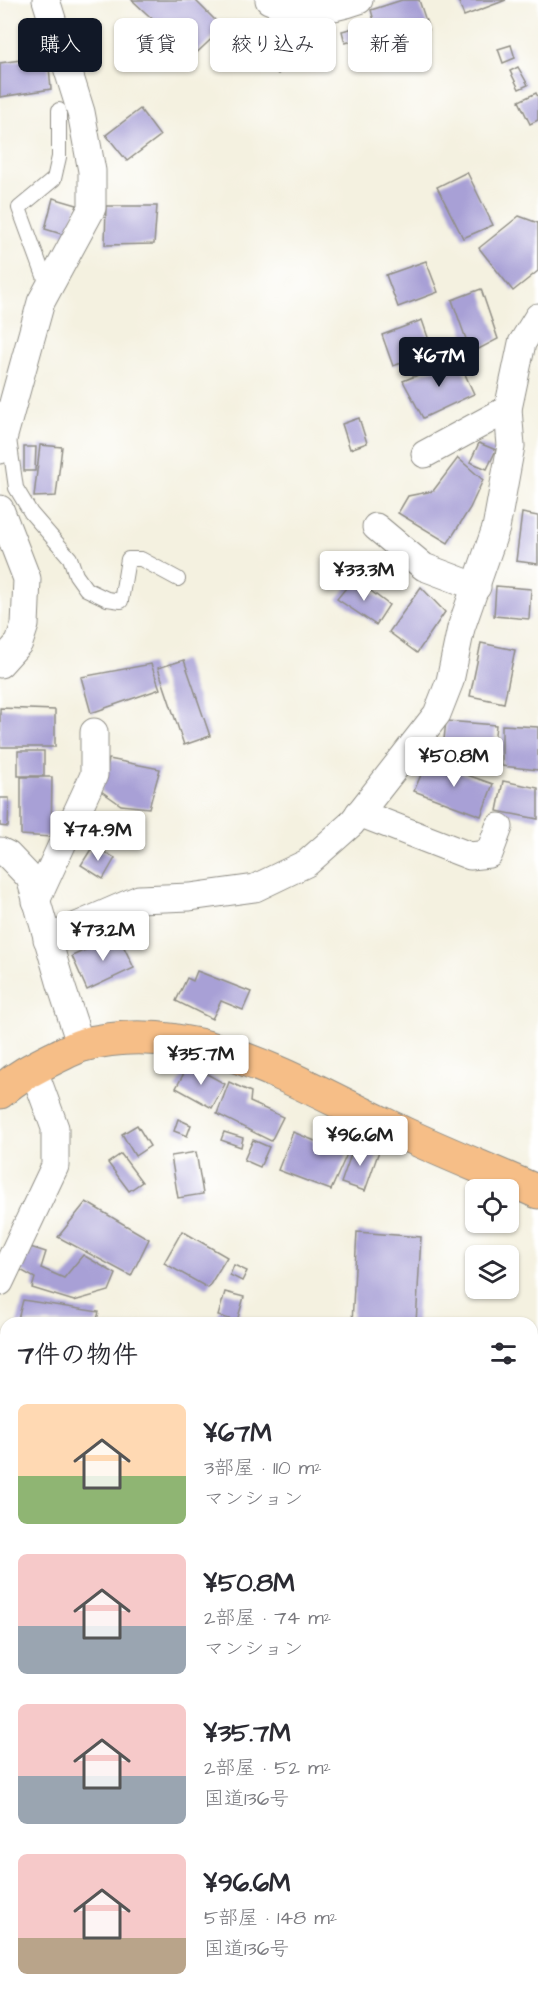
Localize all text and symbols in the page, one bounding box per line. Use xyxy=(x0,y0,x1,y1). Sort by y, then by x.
chip: 購入 xyxy=(18,18,102,72)
chip: 賃貸 xyxy=(114,18,198,72)
chip: 絞り込み xyxy=(210,18,336,72)
chip: 新着 xyxy=(348,18,432,72)
pin: ¥67M xyxy=(403,337,475,388)
text: ¥67M xyxy=(413,342,465,370)
pin: ¥33.3M xyxy=(315,551,413,602)
text: ¥33.3M xyxy=(334,556,394,584)
pin: ¥50.8M xyxy=(405,737,503,788)
text: ¥50.8M xyxy=(419,742,489,770)
pin: ¥74.9M xyxy=(49,811,147,862)
text: ¥74.9M xyxy=(64,816,132,844)
pin: ¥73.2M xyxy=(54,911,152,962)
text: ¥73.2M xyxy=(71,916,135,944)
pin: ¥35.7M xyxy=(152,1035,250,1086)
text: ¥35.7M xyxy=(168,1040,234,1068)
pin: ¥96.6M xyxy=(311,1116,409,1167)
text: ¥96.6M xyxy=(327,1121,393,1149)
map controls xyxy=(465,1179,519,1299)
button: locate xyxy=(465,1179,519,1233)
button: layers xyxy=(465,1245,519,1299)
text: 7件の物件 xyxy=(18,1337,138,1373)
icon: filters xyxy=(487,1337,520,1370)
text: ¥67M xyxy=(204,1415,272,1451)
icon: home xyxy=(66,1428,138,1500)
text: 3部屋 · 110 m² xyxy=(204,1454,322,1482)
text: マンション xyxy=(204,1485,303,1513)
text: ¥50.8M xyxy=(204,1565,295,1601)
icon: home xyxy=(66,1578,138,1650)
text: 2部屋 · 74 m² xyxy=(204,1604,331,1632)
text: マンション xyxy=(204,1635,303,1663)
text: ¥35.7M xyxy=(204,1715,291,1751)
icon: home xyxy=(66,1728,138,1800)
text: 2部屋 · 52 m² xyxy=(204,1754,331,1782)
text: 国道136号 xyxy=(204,1785,289,1813)
text: ¥96.6M xyxy=(204,1865,290,1901)
icon: home xyxy=(66,1878,138,1950)
text: 5部屋 · 148 m² xyxy=(204,1904,337,1932)
text: 国道136号 xyxy=(204,1935,289,1963)

